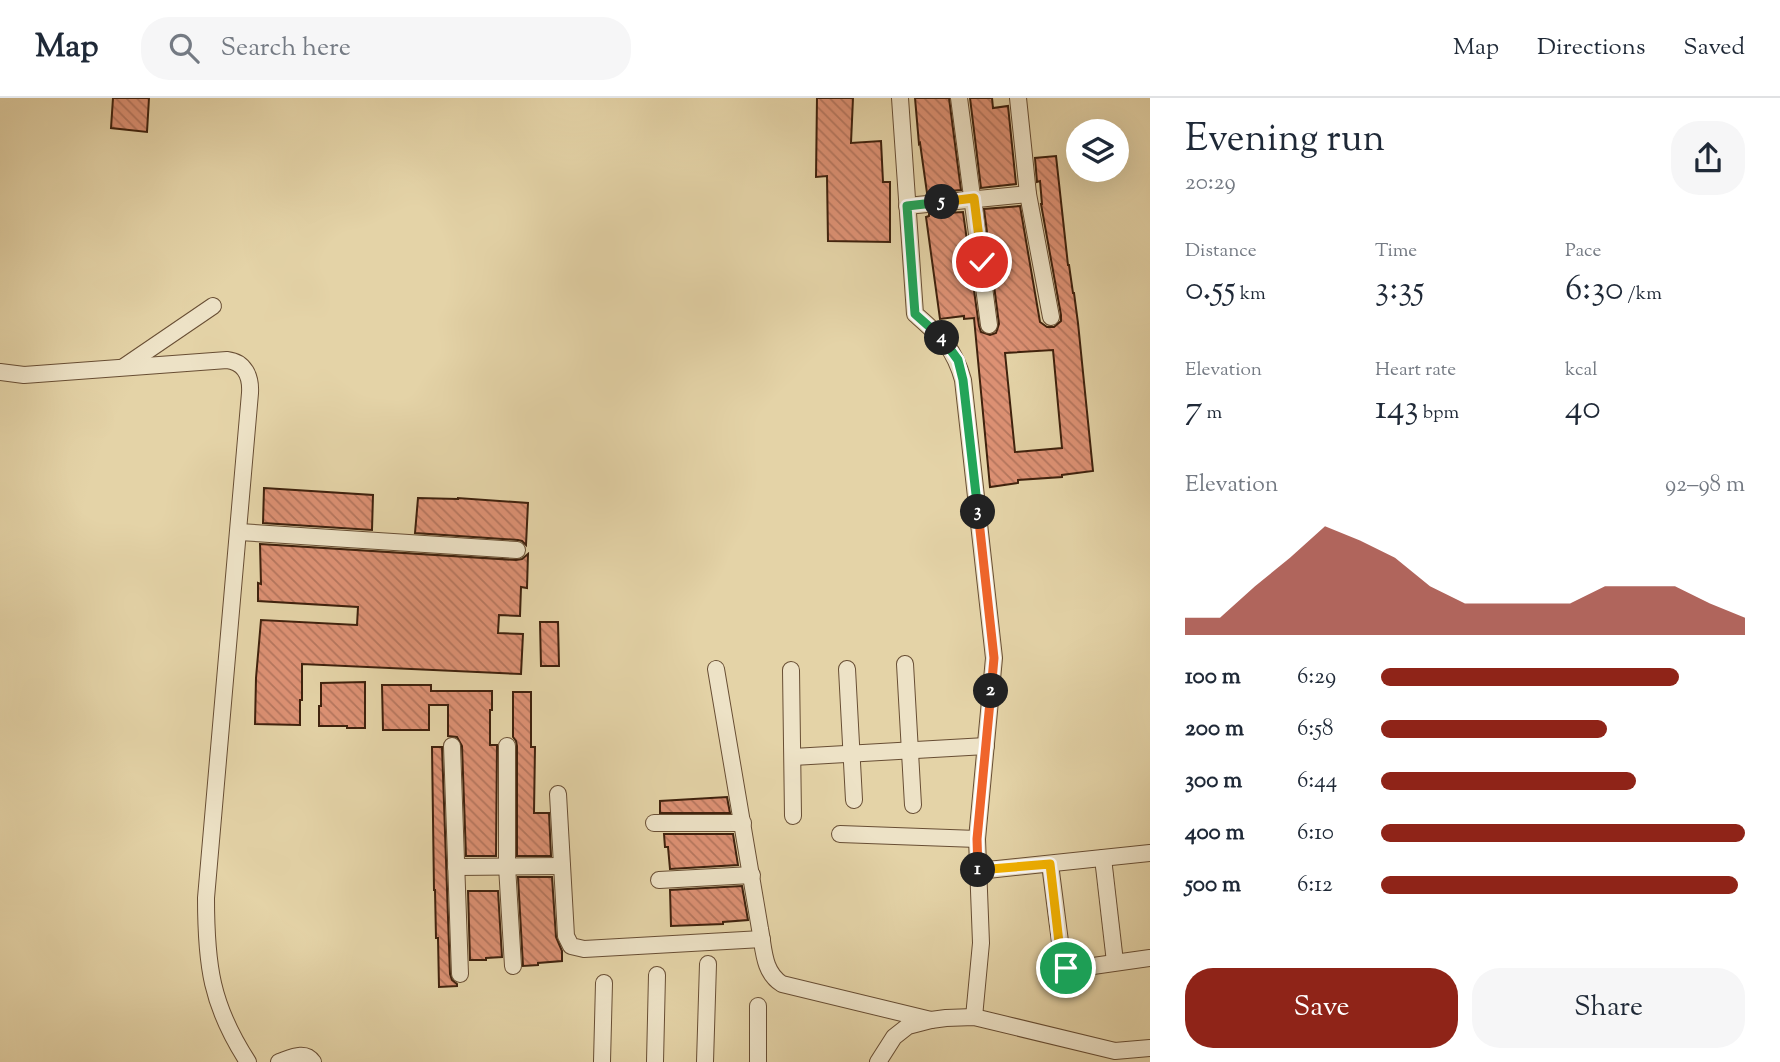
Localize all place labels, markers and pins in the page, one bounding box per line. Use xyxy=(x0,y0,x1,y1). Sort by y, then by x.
pin: 5 xyxy=(925,184,960,220)
pin xyxy=(952,232,1012,292)
pin: 4 xyxy=(925,320,960,356)
pin: 3 xyxy=(960,494,996,530)
pin: 2 xyxy=(974,674,1009,708)
pin: 1 xyxy=(960,852,996,888)
pin xyxy=(1036,938,1096,998)

